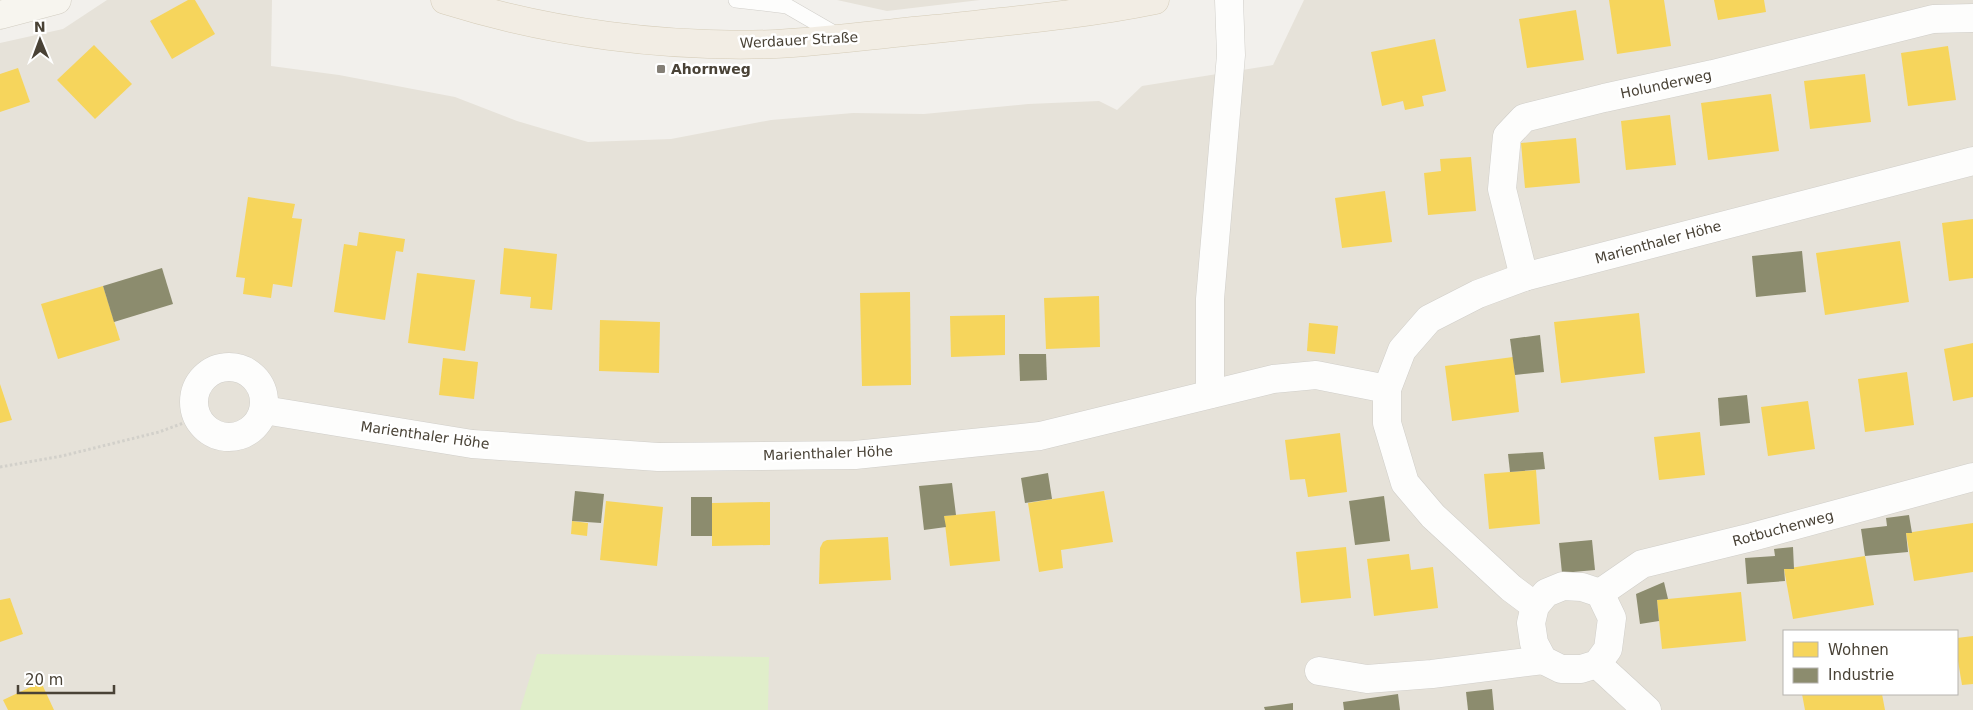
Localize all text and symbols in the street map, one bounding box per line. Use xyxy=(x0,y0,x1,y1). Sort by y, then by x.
north arrow xyxy=(15,15,65,65)
text: N xyxy=(34,19,46,35)
street label: Werdauer Straße xyxy=(739,29,859,51)
place label: Ahornweg xyxy=(671,61,751,77)
marker: Ahornweg xyxy=(655,63,667,75)
street label: Holunderweg xyxy=(1619,67,1713,101)
street label: Marienthaler Höhe xyxy=(1593,217,1723,267)
street label: Marienthaler Höhe xyxy=(360,418,490,452)
street label: Marienthaler Höhe xyxy=(763,443,893,463)
street label: Rotbuchenweg xyxy=(1731,507,1835,549)
legend xyxy=(1783,630,1958,695)
text: Wohnen xyxy=(1828,641,1889,659)
scale bar xyxy=(18,662,114,694)
text: Industrie xyxy=(1828,666,1894,684)
text: 20 m xyxy=(25,671,63,689)

